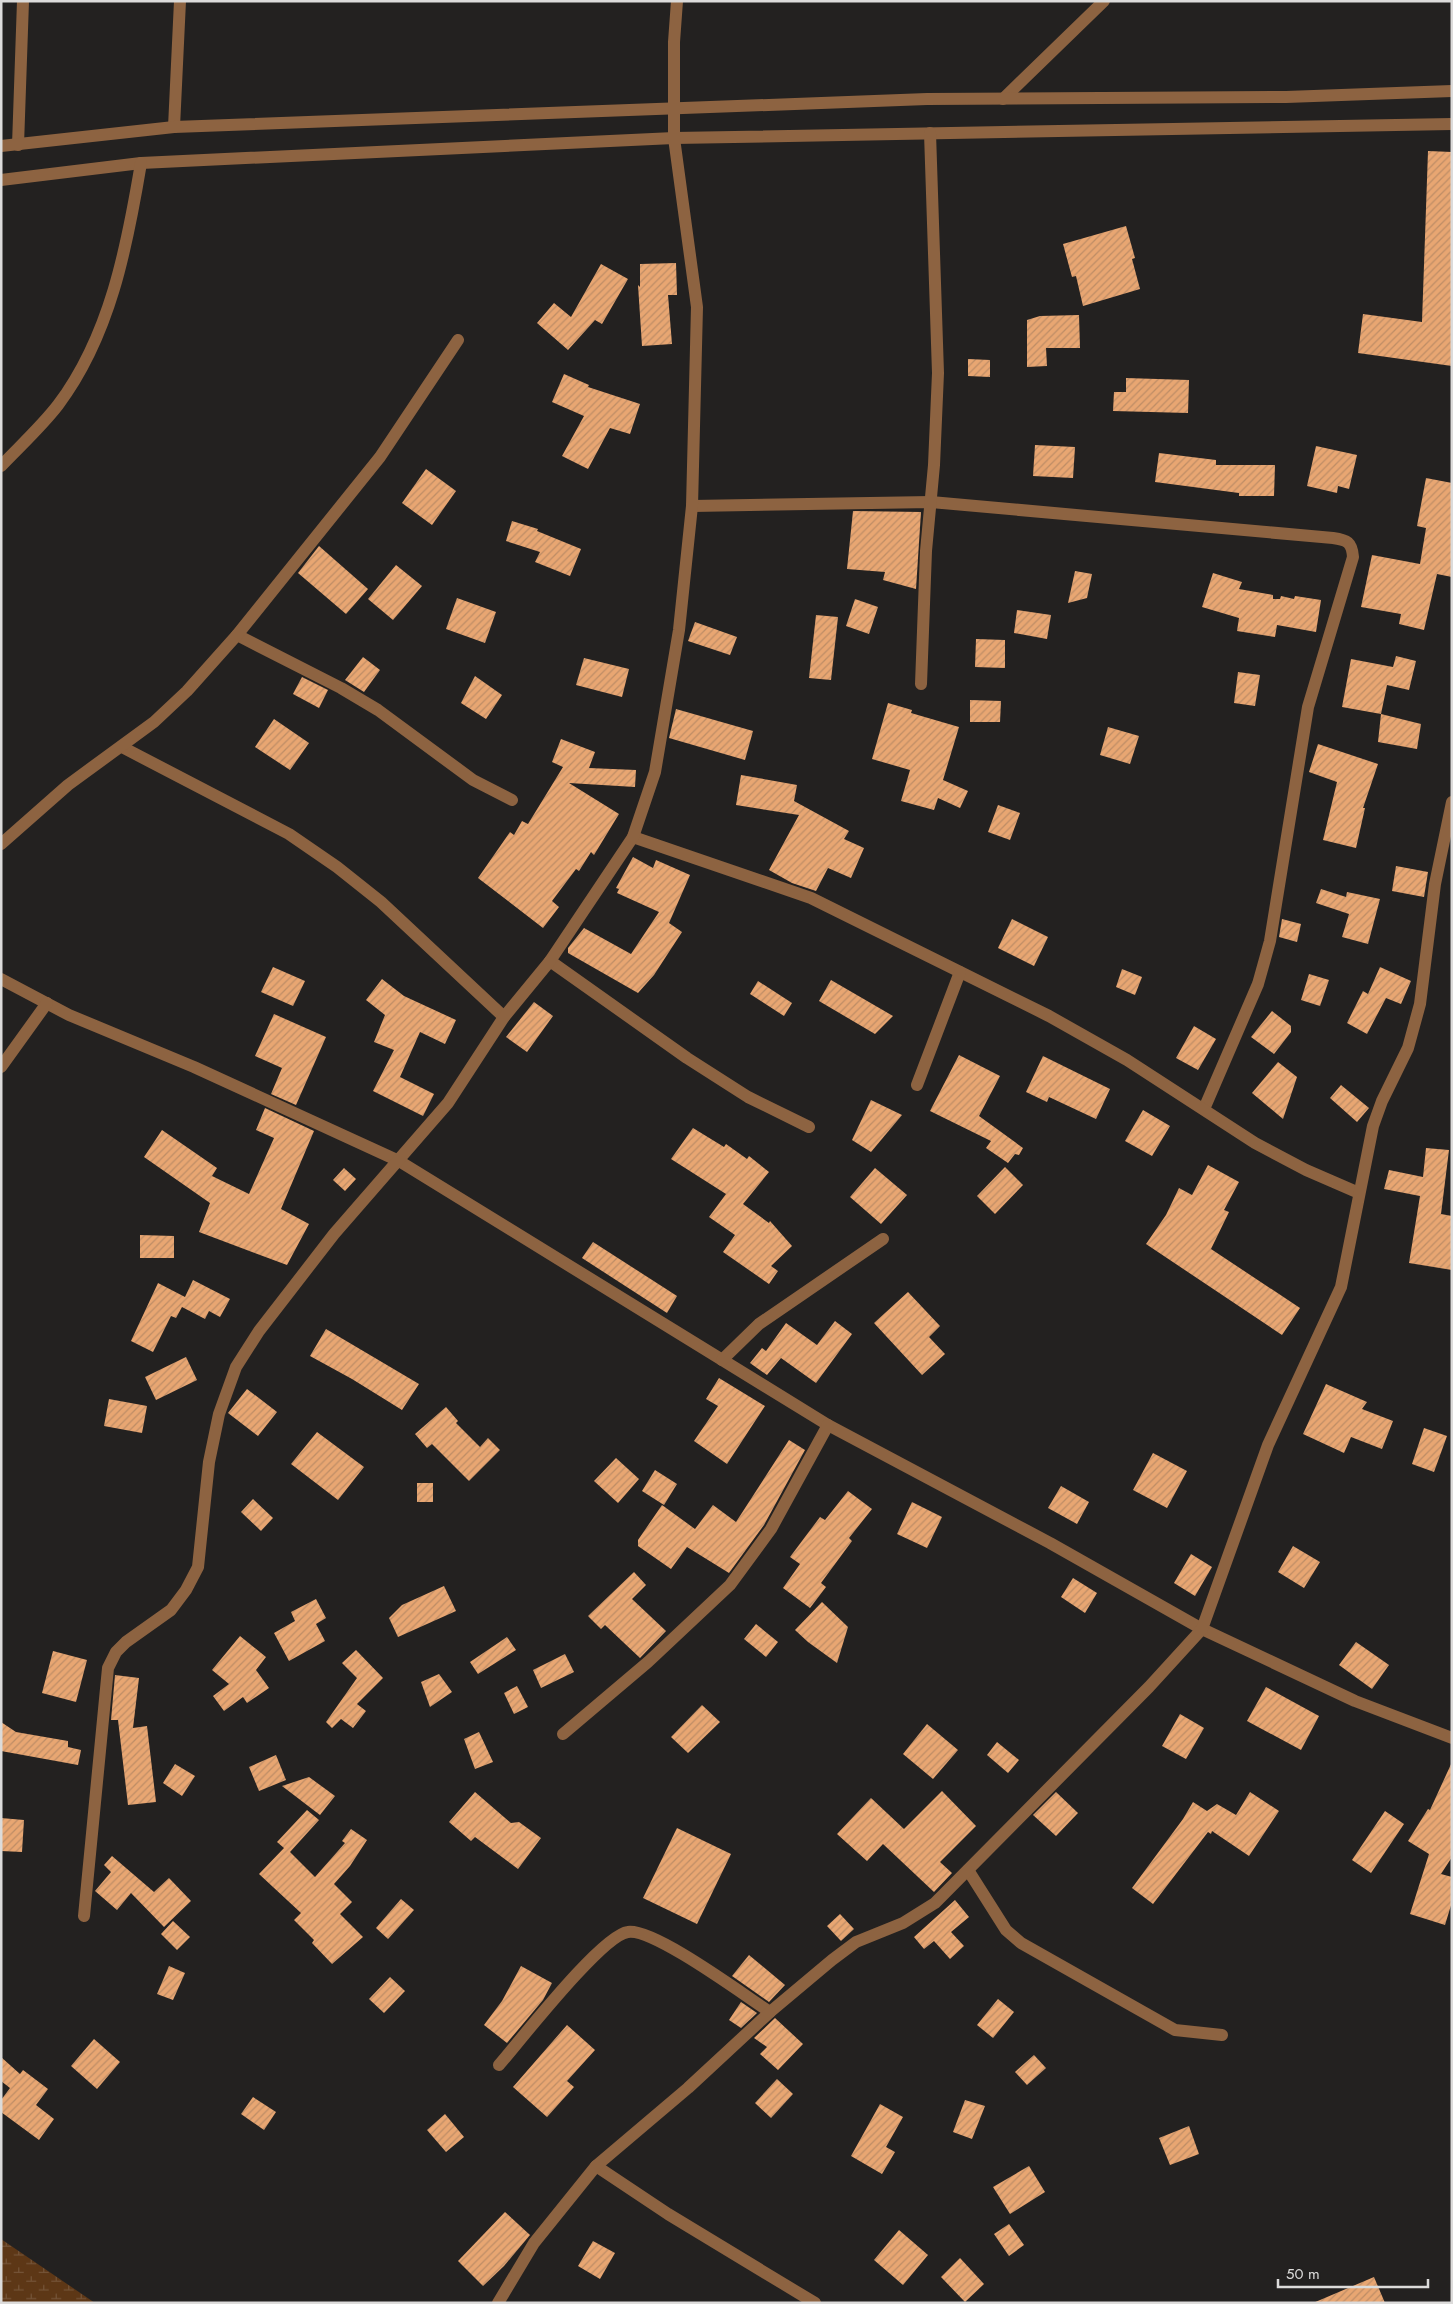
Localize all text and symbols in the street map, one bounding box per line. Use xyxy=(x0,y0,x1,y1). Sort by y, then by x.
scale bar xyxy=(1278,2256,1428,2288)
text: 50 m xyxy=(1286,2263,1320,2285)

